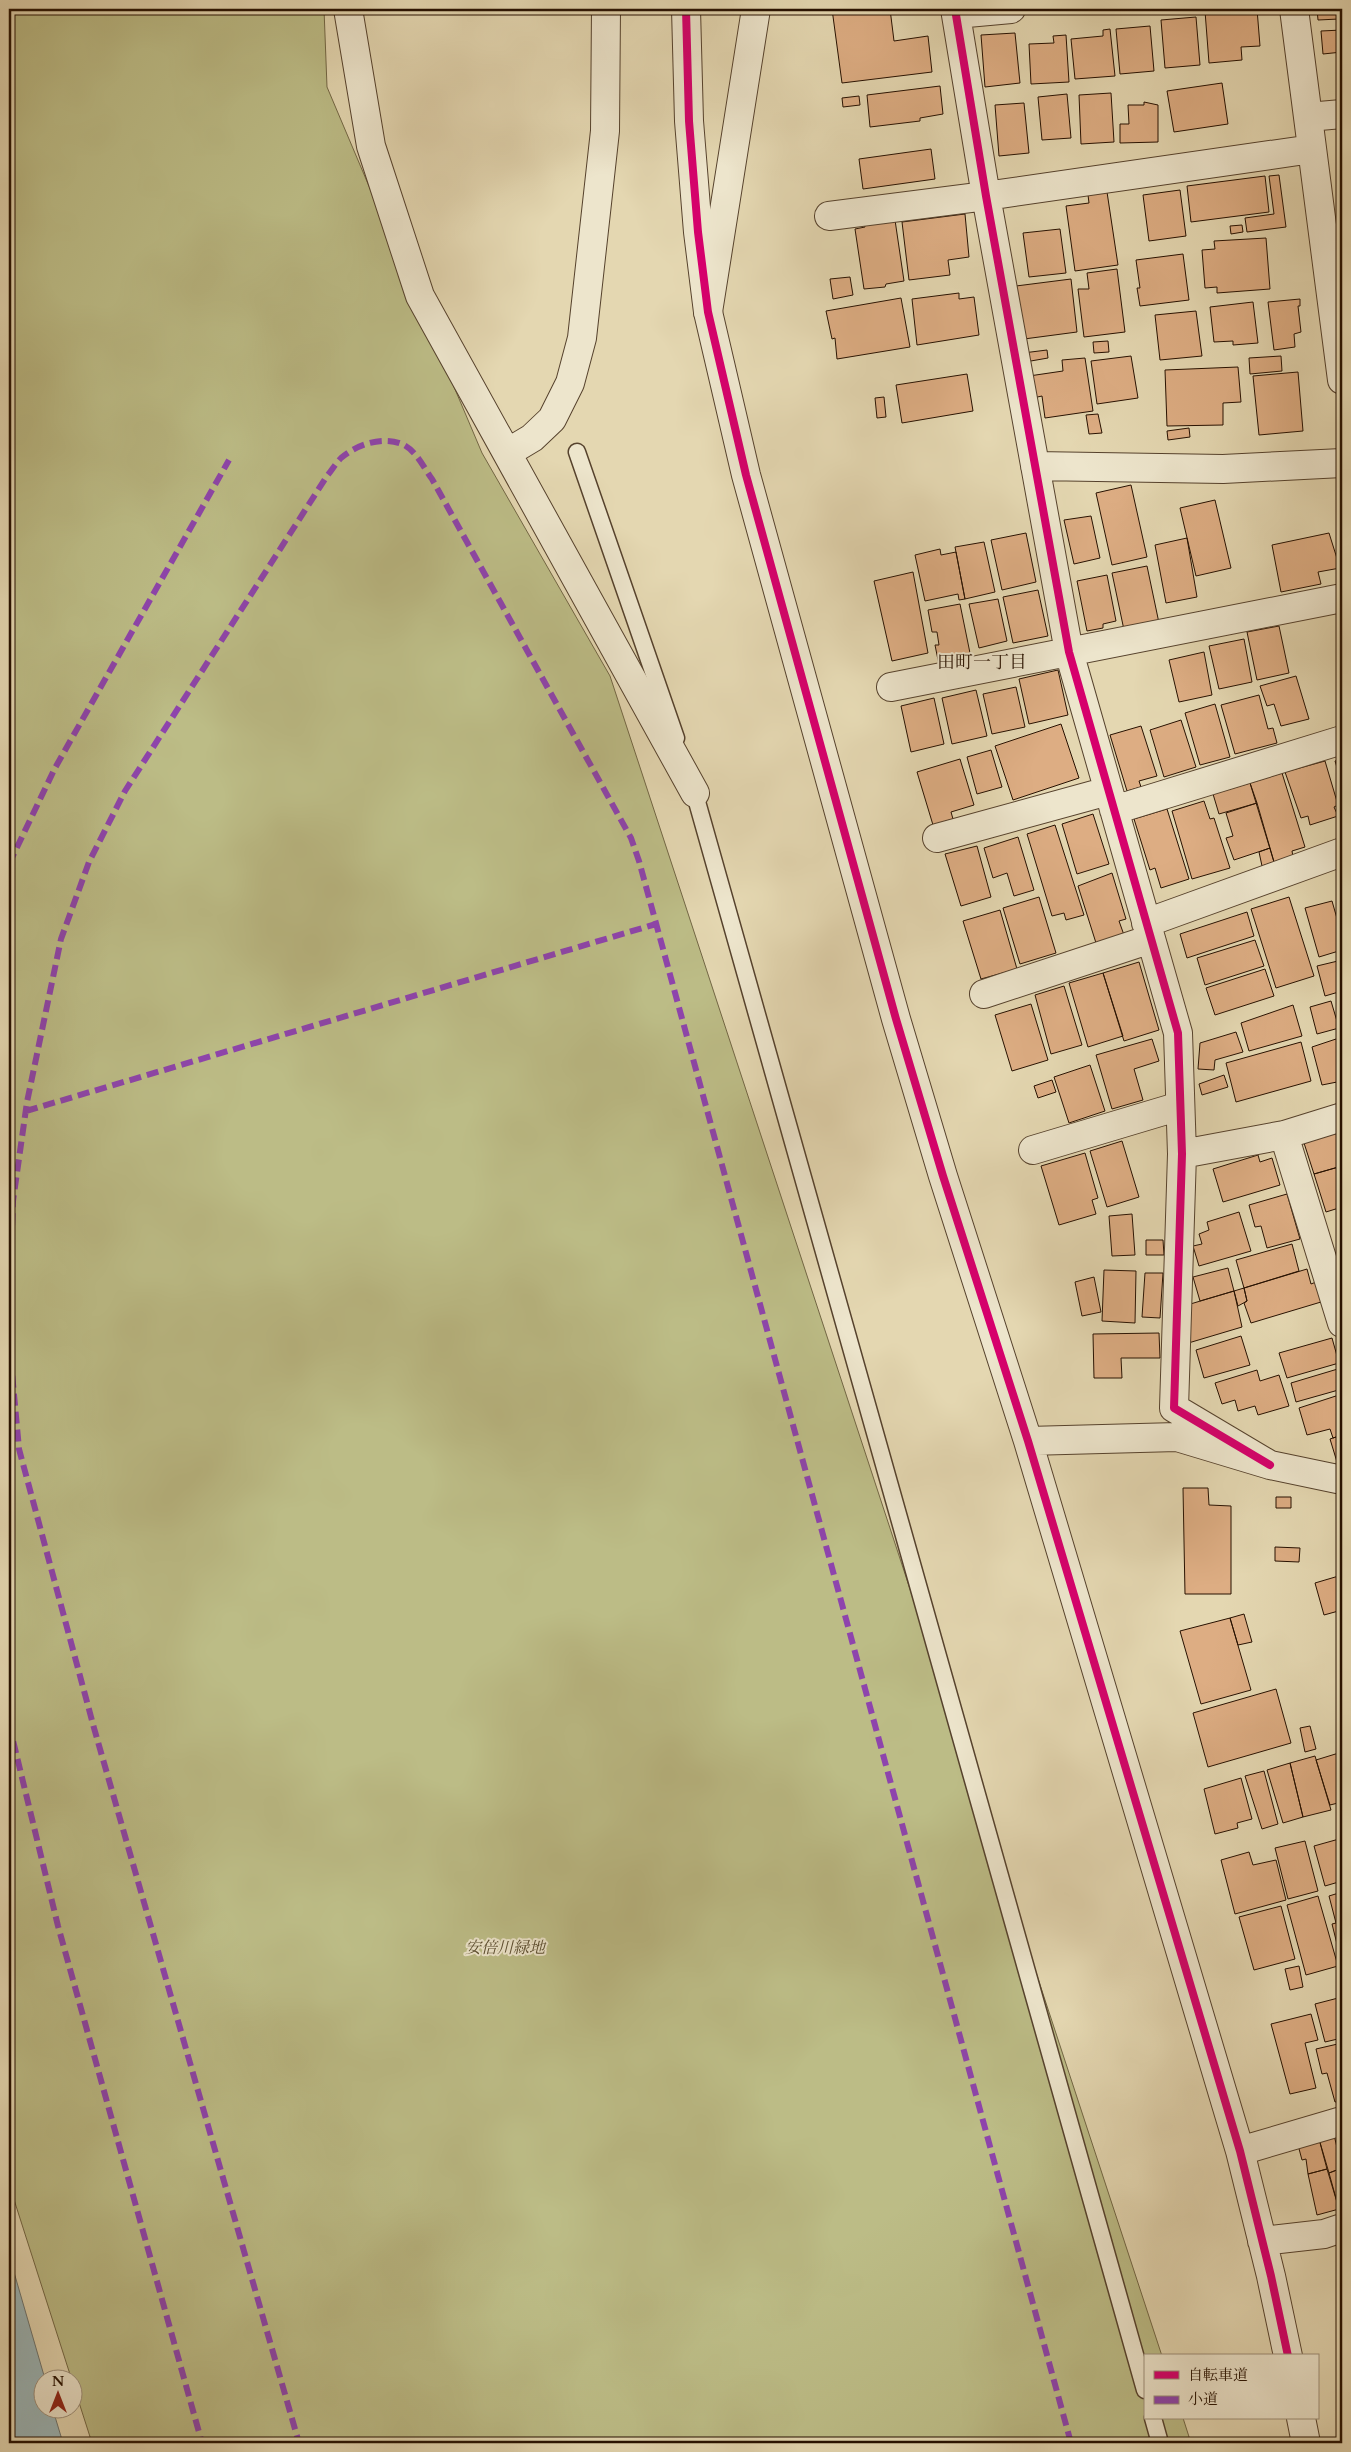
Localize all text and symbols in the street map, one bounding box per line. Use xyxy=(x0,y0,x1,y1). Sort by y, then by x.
district label: 田町一丁目 xyxy=(937,650,1027,675)
park label: 安倍川緑地 xyxy=(465,1937,547,1959)
legend xyxy=(1144,2354,1318,2420)
text: 自転車道 xyxy=(1188,2365,1248,2385)
north arrow xyxy=(32,2370,82,2420)
text: N xyxy=(52,2372,64,2391)
text: 小道 xyxy=(1188,2389,1218,2409)

